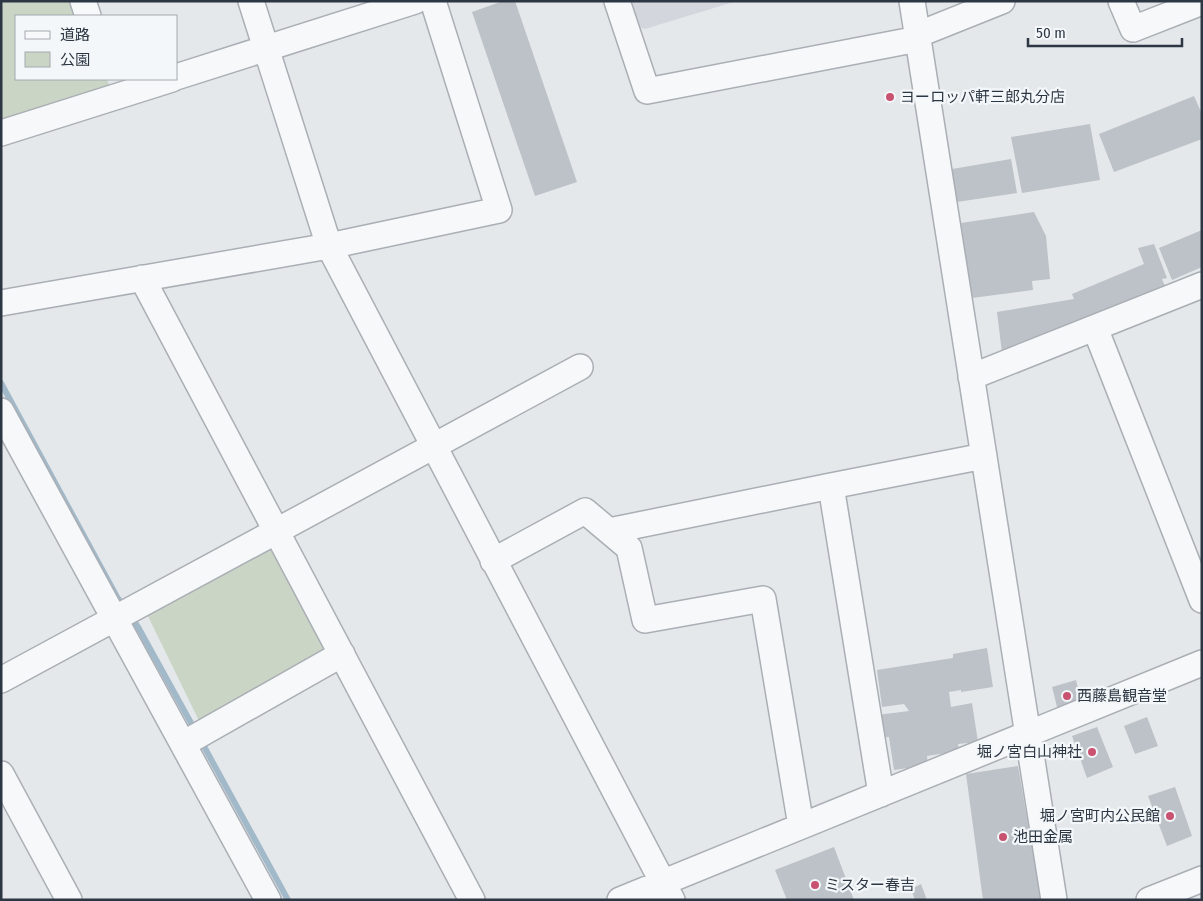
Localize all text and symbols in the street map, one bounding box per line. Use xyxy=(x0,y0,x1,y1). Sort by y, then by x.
legend xyxy=(15,15,178,80)
scale bar xyxy=(1028,15,1182,47)
text: 50 m xyxy=(1036,24,1066,42)
text: 道路 xyxy=(60,26,90,44)
text: 公園 xyxy=(60,51,90,69)
place label: ヨーロッパ軒三郎丸分店 xyxy=(900,88,1065,106)
marker: ヨーロッパ軒三郎丸分店 xyxy=(884,91,896,103)
place label: 西藤島観音堂 xyxy=(1077,687,1167,705)
marker: 西藤島観音堂 xyxy=(1061,690,1073,702)
place label: 堀ノ宮白山神社 xyxy=(977,743,1082,761)
marker: 堀ノ宮白山神社 xyxy=(1086,746,1098,758)
place label: 堀ノ宮町内公民館 xyxy=(1040,807,1160,825)
marker: 堀ノ宮町内公民館 xyxy=(1164,810,1176,822)
place label: 池田金属 xyxy=(1013,828,1073,846)
marker: 池田金属 xyxy=(997,831,1009,843)
place label: ミスター春吉 xyxy=(825,876,915,894)
marker: ミスター春吉 xyxy=(809,879,821,891)

